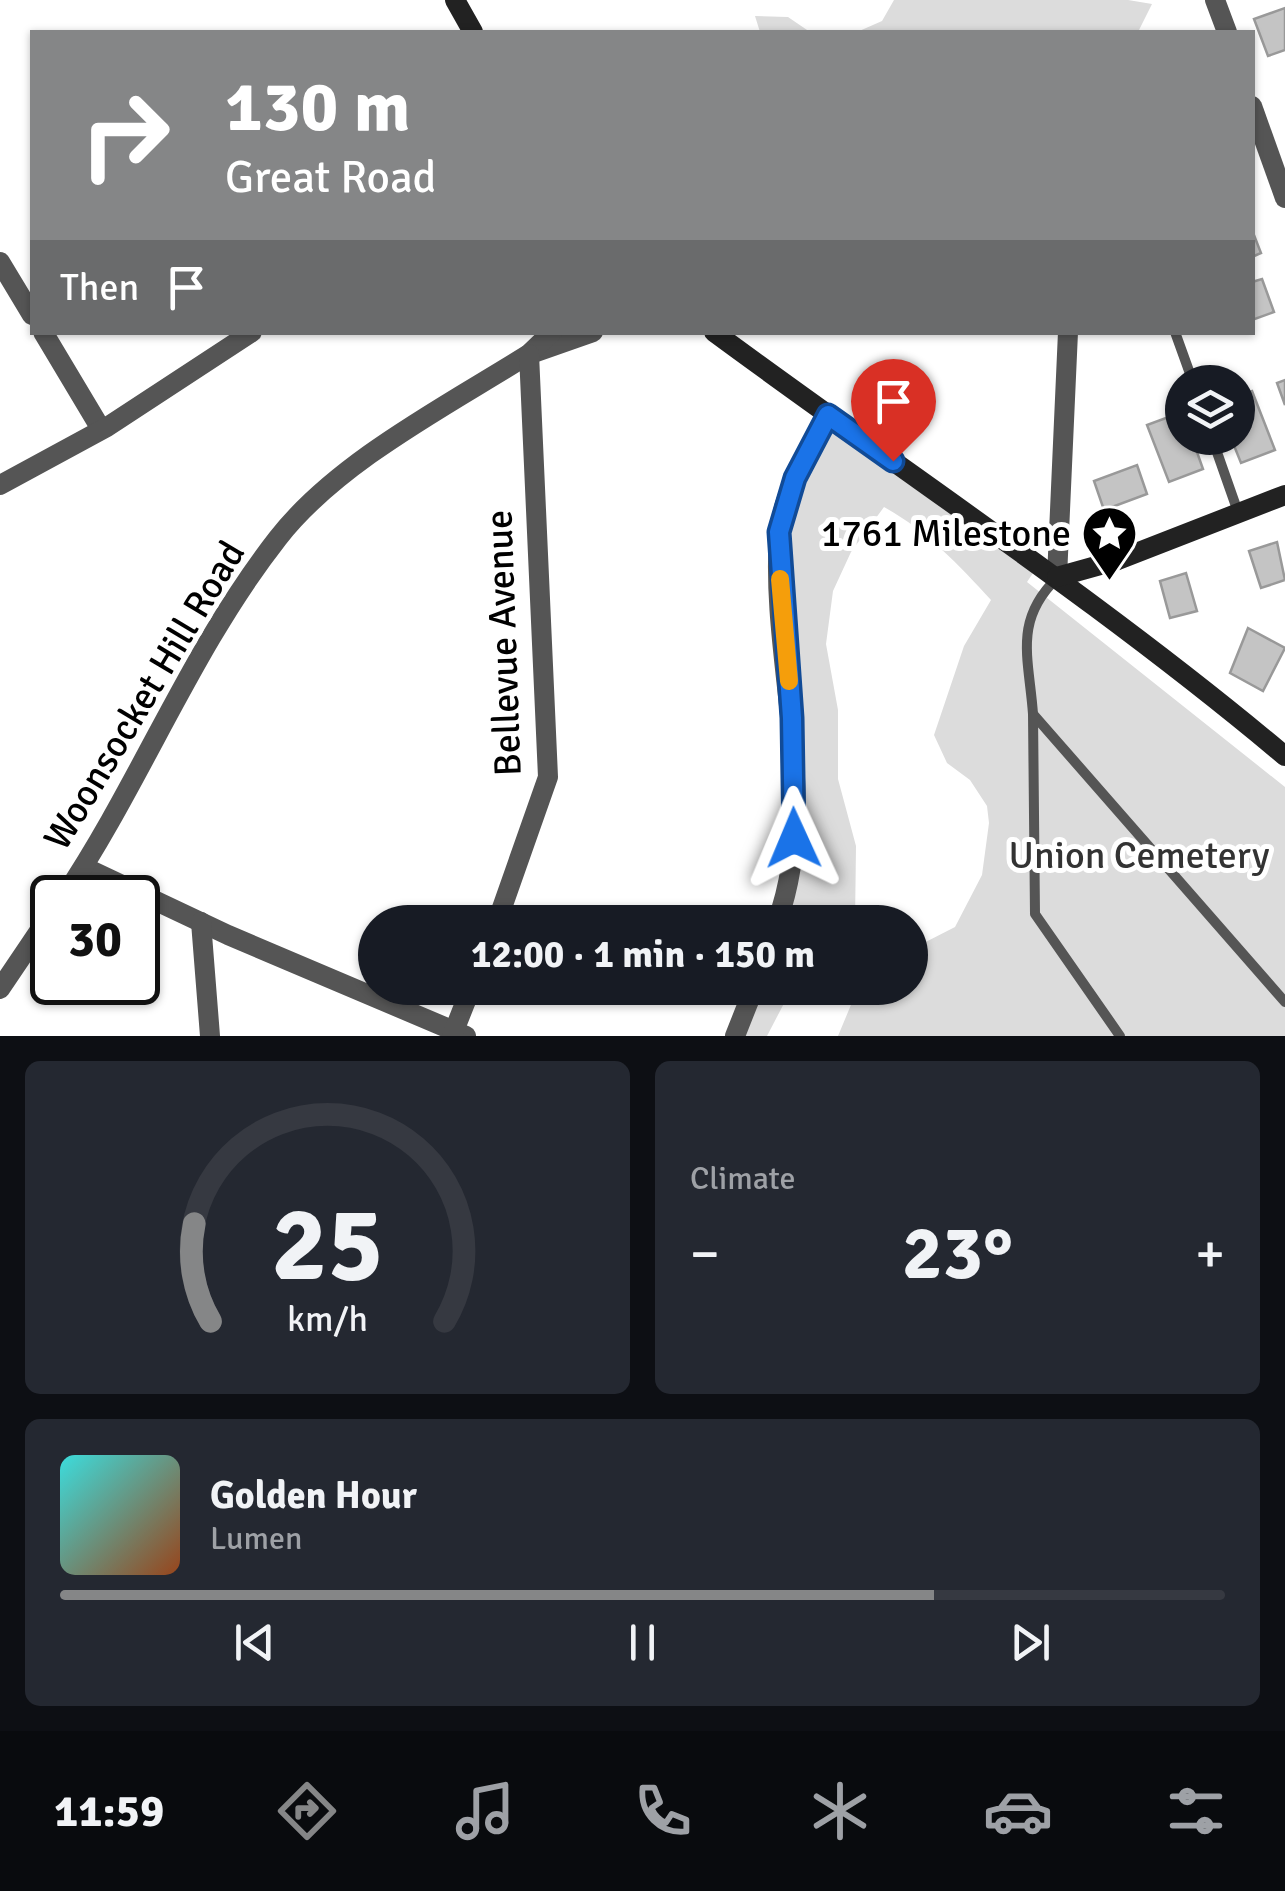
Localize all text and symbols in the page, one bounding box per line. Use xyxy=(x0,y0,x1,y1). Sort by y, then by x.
text: 130 m xyxy=(225,64,410,150)
icon: right xyxy=(60,70,190,200)
text: Great Road xyxy=(225,150,436,205)
icon: arrive xyxy=(159,260,214,315)
text: Then xyxy=(60,264,139,311)
pin xyxy=(851,359,936,462)
map controls xyxy=(1165,365,1255,455)
button: layers xyxy=(1165,365,1255,455)
icon: arrive xyxy=(866,374,921,429)
place icon: 1761 Milestone xyxy=(1080,503,1140,582)
street label: Bellevue Avenue xyxy=(475,509,532,777)
place label: 1761 Milestone xyxy=(821,510,1071,557)
street label: Woonsocket Hill Road xyxy=(34,532,255,858)
position arrow xyxy=(742,786,846,890)
park label: Union Cemetery xyxy=(1009,832,1270,879)
speed limit sign: 30 xyxy=(30,875,160,1005)
text: 12:00 · 1 min · 150 m xyxy=(471,931,815,978)
text: Climate xyxy=(690,1159,796,1198)
text: 25 xyxy=(271,1181,384,1309)
text: 23° xyxy=(902,1207,1013,1300)
text: − xyxy=(690,1220,720,1288)
text: + xyxy=(1195,1220,1225,1288)
text: km/h xyxy=(287,1297,368,1341)
text: Golden Hour xyxy=(210,1472,417,1519)
text: Lumen xyxy=(210,1519,302,1558)
icon: previous xyxy=(227,1615,282,1670)
icon: pause xyxy=(615,1615,670,1670)
icon: next xyxy=(1003,1615,1058,1670)
icon: directions xyxy=(272,1776,342,1846)
icon: music xyxy=(450,1776,520,1846)
icon: phone xyxy=(628,1776,698,1846)
icon: climate xyxy=(805,1776,875,1846)
icon: car xyxy=(983,1776,1053,1846)
icon: filters xyxy=(1161,1776,1231,1846)
text: 11:59 xyxy=(54,1784,164,1839)

